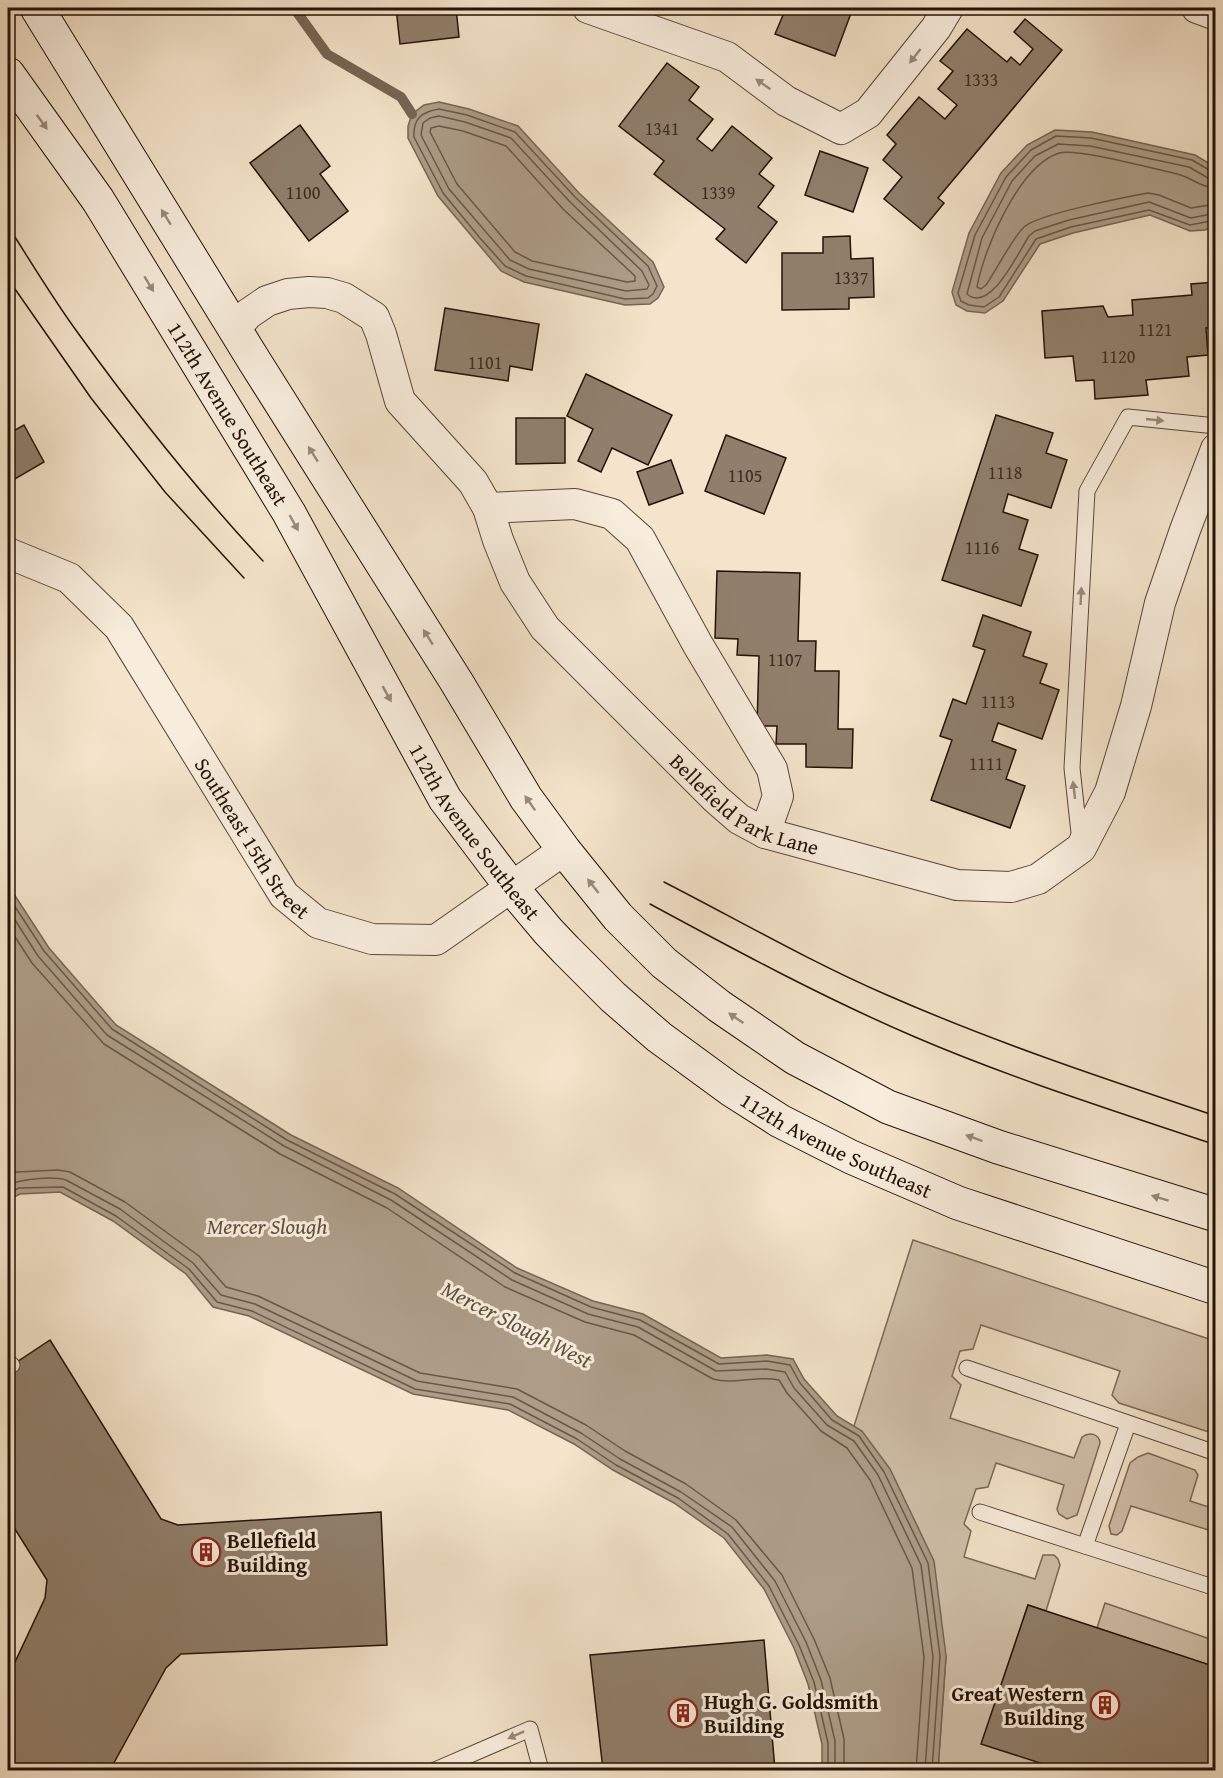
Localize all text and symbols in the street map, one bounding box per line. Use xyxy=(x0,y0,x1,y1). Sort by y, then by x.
one-way arrow xyxy=(909,48,921,63)
house number: 1333 xyxy=(964,66,998,93)
one-way arrow xyxy=(755,79,771,90)
one-way arrow xyxy=(35,114,47,129)
house number: 1341 xyxy=(645,115,679,142)
house number: 1100 xyxy=(286,179,321,206)
house number: 1339 xyxy=(701,179,735,206)
one-way arrow xyxy=(160,209,171,225)
house number: 1337 xyxy=(834,264,868,291)
one-way arrow xyxy=(144,276,155,292)
street label: 112th Avenue Southeast xyxy=(160,316,297,512)
house number: 1121 xyxy=(1138,316,1172,343)
house number: 1120 xyxy=(1101,343,1136,370)
house number: 1101 xyxy=(468,349,502,376)
one-way arrow xyxy=(1145,415,1164,425)
one-way arrow xyxy=(308,446,319,462)
house number: 1118 xyxy=(988,459,1022,486)
house number: 1105 xyxy=(728,462,762,489)
one-way arrow xyxy=(289,514,299,531)
house number: 1116 xyxy=(965,534,999,561)
one-way arrow xyxy=(1077,586,1086,605)
one-way arrow xyxy=(423,629,434,645)
house number: 1107 xyxy=(768,646,802,673)
one-way arrow xyxy=(382,685,392,702)
house number: 1113 xyxy=(981,688,1015,715)
street label: 112th Avenue Southeast xyxy=(402,738,548,927)
street label: Bellefield Park Lane xyxy=(663,746,823,862)
house number: 1111 xyxy=(969,750,1003,777)
street label: Southeast 15th Street xyxy=(187,751,317,926)
one-way arrow xyxy=(1069,781,1079,800)
one-way arrow xyxy=(524,795,536,811)
one-way arrow xyxy=(587,879,599,894)
one-way arrow xyxy=(727,1012,744,1023)
street label: 112th Avenue Southeast xyxy=(735,1084,938,1206)
one-way arrow xyxy=(965,1133,983,1142)
one-way arrow xyxy=(1151,1193,1169,1202)
water label: Mercer Slough xyxy=(207,1210,327,1242)
water label: Mercer Slough West xyxy=(436,1272,599,1376)
place label: Bellefield Building xyxy=(227,1525,316,1580)
building icon: Bellefield Building xyxy=(190,1536,222,1568)
place label: Great Western Building xyxy=(952,1678,1085,1733)
place label: Hugh G. Goldsmith Building xyxy=(704,1686,879,1741)
building icon: Great Western Building xyxy=(1089,1689,1121,1721)
building icon: Hugh G. Goldsmith Building xyxy=(667,1697,699,1729)
one-way arrow xyxy=(508,1730,525,1739)

